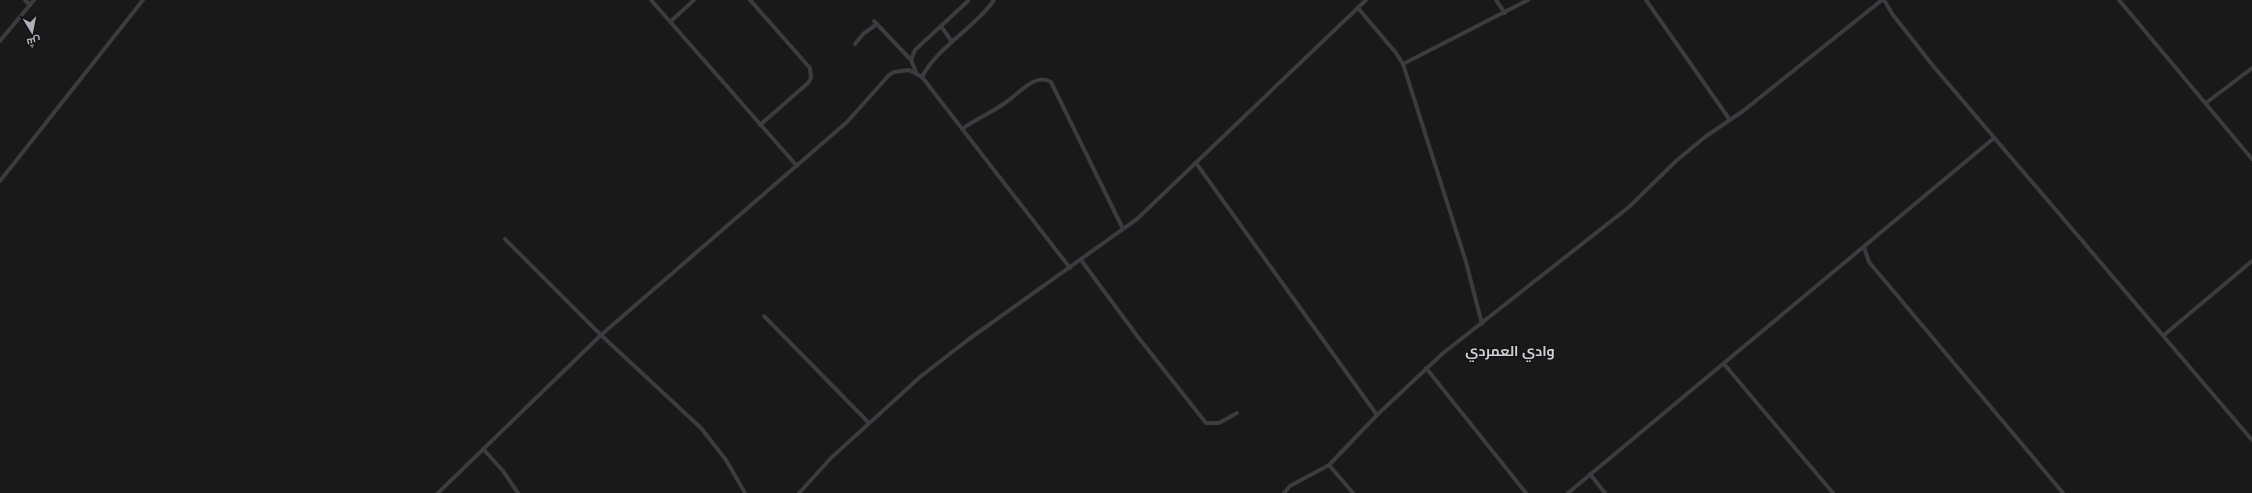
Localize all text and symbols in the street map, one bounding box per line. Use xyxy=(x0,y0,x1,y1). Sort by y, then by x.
north arrow xyxy=(12,12,52,52)
text: ش xyxy=(25,33,42,49)
district label: وادي العمردي xyxy=(1465,344,1555,362)

